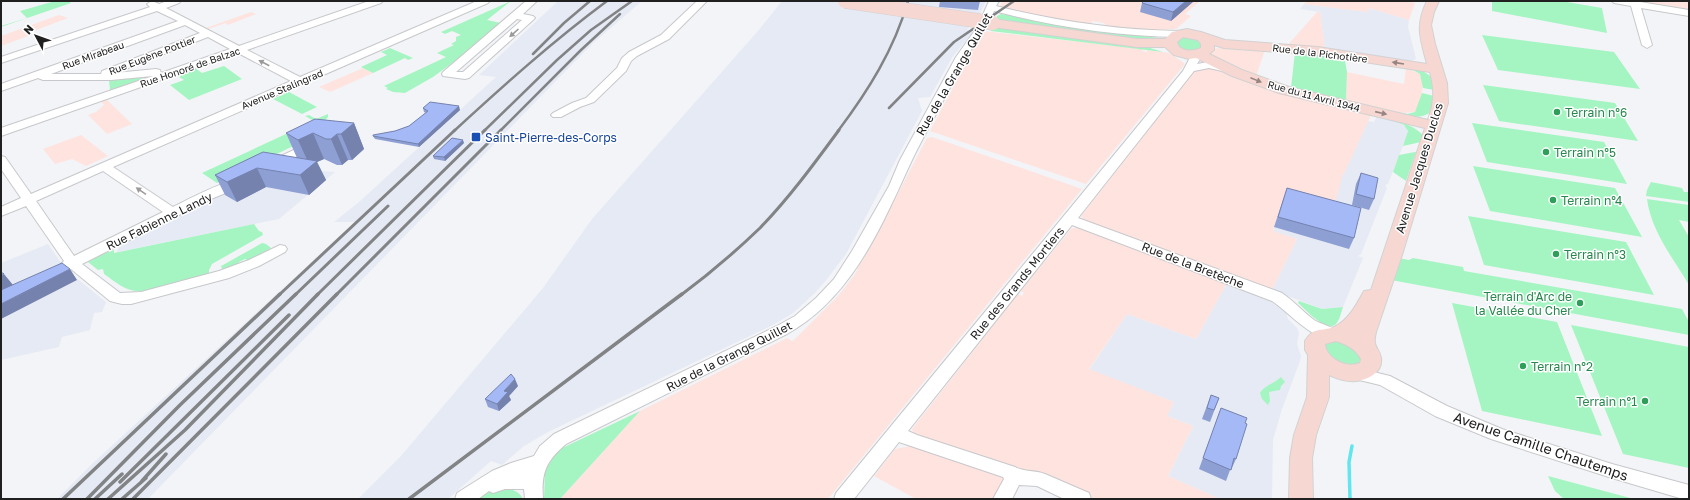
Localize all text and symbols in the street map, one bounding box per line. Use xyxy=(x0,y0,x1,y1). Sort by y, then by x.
street label: Rue de la Grange Quillet xyxy=(913,10,995,138)
north arrow xyxy=(16,16,56,56)
text: N xyxy=(20,22,36,37)
one-way arrow xyxy=(508,29,519,38)
street label: Rue Eugène Pottier xyxy=(107,33,197,77)
street label: Rue Mirabeau xyxy=(60,38,126,72)
street label: Rue de la Pichotière xyxy=(1272,41,1368,65)
street label: Rue Honoré de Balzac xyxy=(138,44,242,90)
one-way arrow xyxy=(258,60,270,66)
one-way arrow xyxy=(1392,60,1404,66)
street label: Avenue Stalingrad xyxy=(239,66,325,112)
one-way arrow xyxy=(1250,78,1262,84)
street label: Rue du 11 Avril 1944 xyxy=(1267,78,1361,114)
street label: Avenue Jacques Duclos xyxy=(1392,101,1446,235)
place label: Terrain n°6 xyxy=(1565,105,1627,120)
marker: Terrain n°6 xyxy=(1552,107,1562,117)
one-way arrow xyxy=(1375,111,1387,117)
place label: Saint-Pierre-des-Corps xyxy=(485,130,617,145)
marker: Saint-Pierre-des-Corps xyxy=(470,131,482,143)
place label: Terrain n°5 xyxy=(1554,145,1616,160)
marker: Terrain n°5 xyxy=(1541,147,1551,157)
one-way arrow xyxy=(135,187,146,195)
street label: Rue Fabienne Landy xyxy=(103,189,215,253)
place label: Terrain n°4 xyxy=(1561,193,1622,208)
marker: Terrain n°4 xyxy=(1548,195,1558,205)
street label: Rue des Grands Mortiers xyxy=(967,223,1067,343)
street label: Rue de la Bretèche xyxy=(1140,239,1246,291)
place label: Terrain n°3 xyxy=(1564,247,1626,262)
marker: Terrain n°3 xyxy=(1551,249,1561,259)
place label: Terrain d'Arc de la Vallée du Cher xyxy=(1475,289,1572,318)
marker: Terrain d'Arc de la Vallée du Cher xyxy=(1575,298,1585,308)
street label: Rue de la Grange Quillet xyxy=(664,318,795,394)
place label: Terrain n°2 xyxy=(1531,359,1593,374)
marker: Terrain n°2 xyxy=(1518,361,1528,371)
place label: Terrain n°1 xyxy=(1576,394,1637,409)
marker: Terrain n°1 xyxy=(1640,396,1650,406)
street label: Avenue Camille Chautemps xyxy=(1451,408,1631,484)

